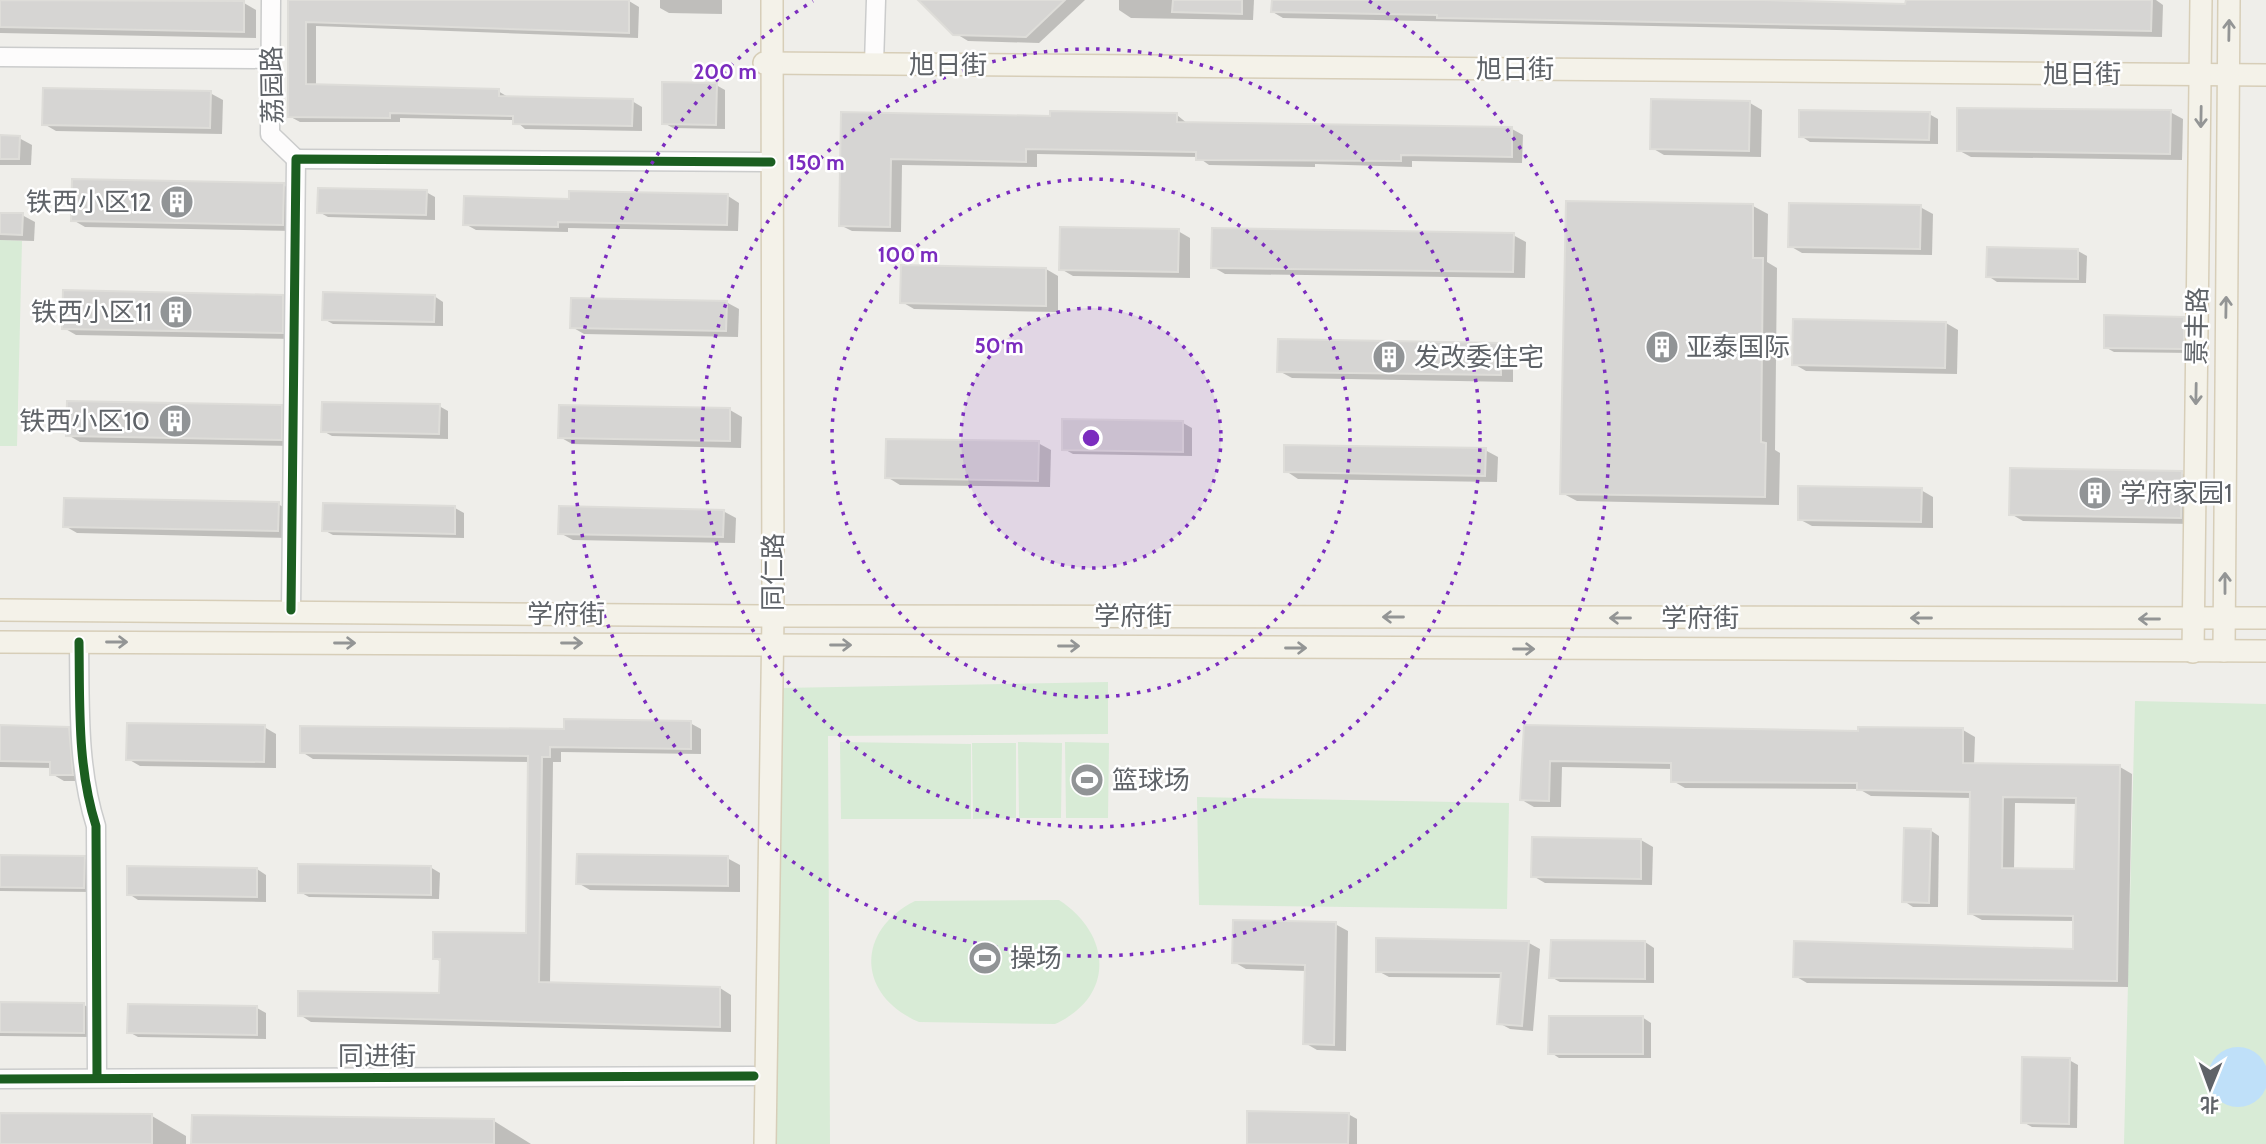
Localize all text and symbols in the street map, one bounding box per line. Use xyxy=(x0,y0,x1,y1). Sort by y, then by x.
one-way arrow xyxy=(2222,19,2236,42)
street label: 荔园路 xyxy=(255,46,289,124)
street label: 旭日街 xyxy=(909,49,987,81)
street label: 旭日街 xyxy=(1476,53,1554,85)
street label: 旭日街 xyxy=(2043,58,2121,90)
text: 200 m xyxy=(693,59,757,84)
one-way arrow xyxy=(2194,105,2207,128)
text: 150 m xyxy=(788,150,844,175)
building icon: 铁西小区12 xyxy=(158,183,196,221)
place label: 铁西小区12 xyxy=(26,186,152,218)
text: 100 m xyxy=(878,242,938,267)
street label: 景丰路 xyxy=(2180,287,2214,365)
building icon: 铁西小区11 xyxy=(157,293,195,331)
one-way arrow xyxy=(2219,295,2233,318)
place label: 铁西小区11 xyxy=(31,296,152,328)
building icon: 亚泰国际 xyxy=(1643,328,1681,366)
place label: 亚泰国际 xyxy=(1686,331,1790,363)
text: 50 m xyxy=(974,333,1024,358)
building icon: 发改委住宅 xyxy=(1370,338,1408,376)
place label: 发改委住宅 xyxy=(1414,341,1544,373)
one-way arrow xyxy=(2189,382,2203,405)
building icon: 铁西小区10 xyxy=(156,402,194,440)
place label: 铁西小区10 xyxy=(19,405,150,437)
centre of rings xyxy=(1079,426,1103,450)
building icon: 学府家园1 xyxy=(2076,474,2114,512)
place label: 学府家园1 xyxy=(2120,477,2232,509)
street label: 同仁路 xyxy=(757,533,789,611)
one-way arrow xyxy=(2218,572,2232,595)
street label: 学府街 xyxy=(527,598,605,630)
street label: 学府街 xyxy=(1094,600,1172,632)
street label: 学府街 xyxy=(1661,602,1739,634)
one-way arrow xyxy=(1382,610,1405,624)
one-way arrow xyxy=(1609,611,1632,625)
one-way arrow xyxy=(1910,611,1933,625)
one-way arrow xyxy=(2138,612,2161,626)
one-way arrow xyxy=(105,635,128,649)
one-way arrow xyxy=(333,636,356,650)
one-way arrow xyxy=(560,637,583,650)
one-way arrow xyxy=(829,638,852,652)
one-way arrow xyxy=(1057,639,1080,653)
one-way arrow xyxy=(1284,641,1307,654)
one-way arrow xyxy=(1512,642,1535,656)
sports icon: 篮球场 xyxy=(1068,761,1106,799)
place label: 篮球场 xyxy=(1112,764,1190,796)
sports icon: 操场 xyxy=(966,939,1004,977)
place label: 操场 xyxy=(1010,942,1062,974)
street label: 同进街 xyxy=(338,1040,416,1072)
north arrow xyxy=(2175,1053,2245,1123)
text: 北 xyxy=(2200,1093,2219,1116)

